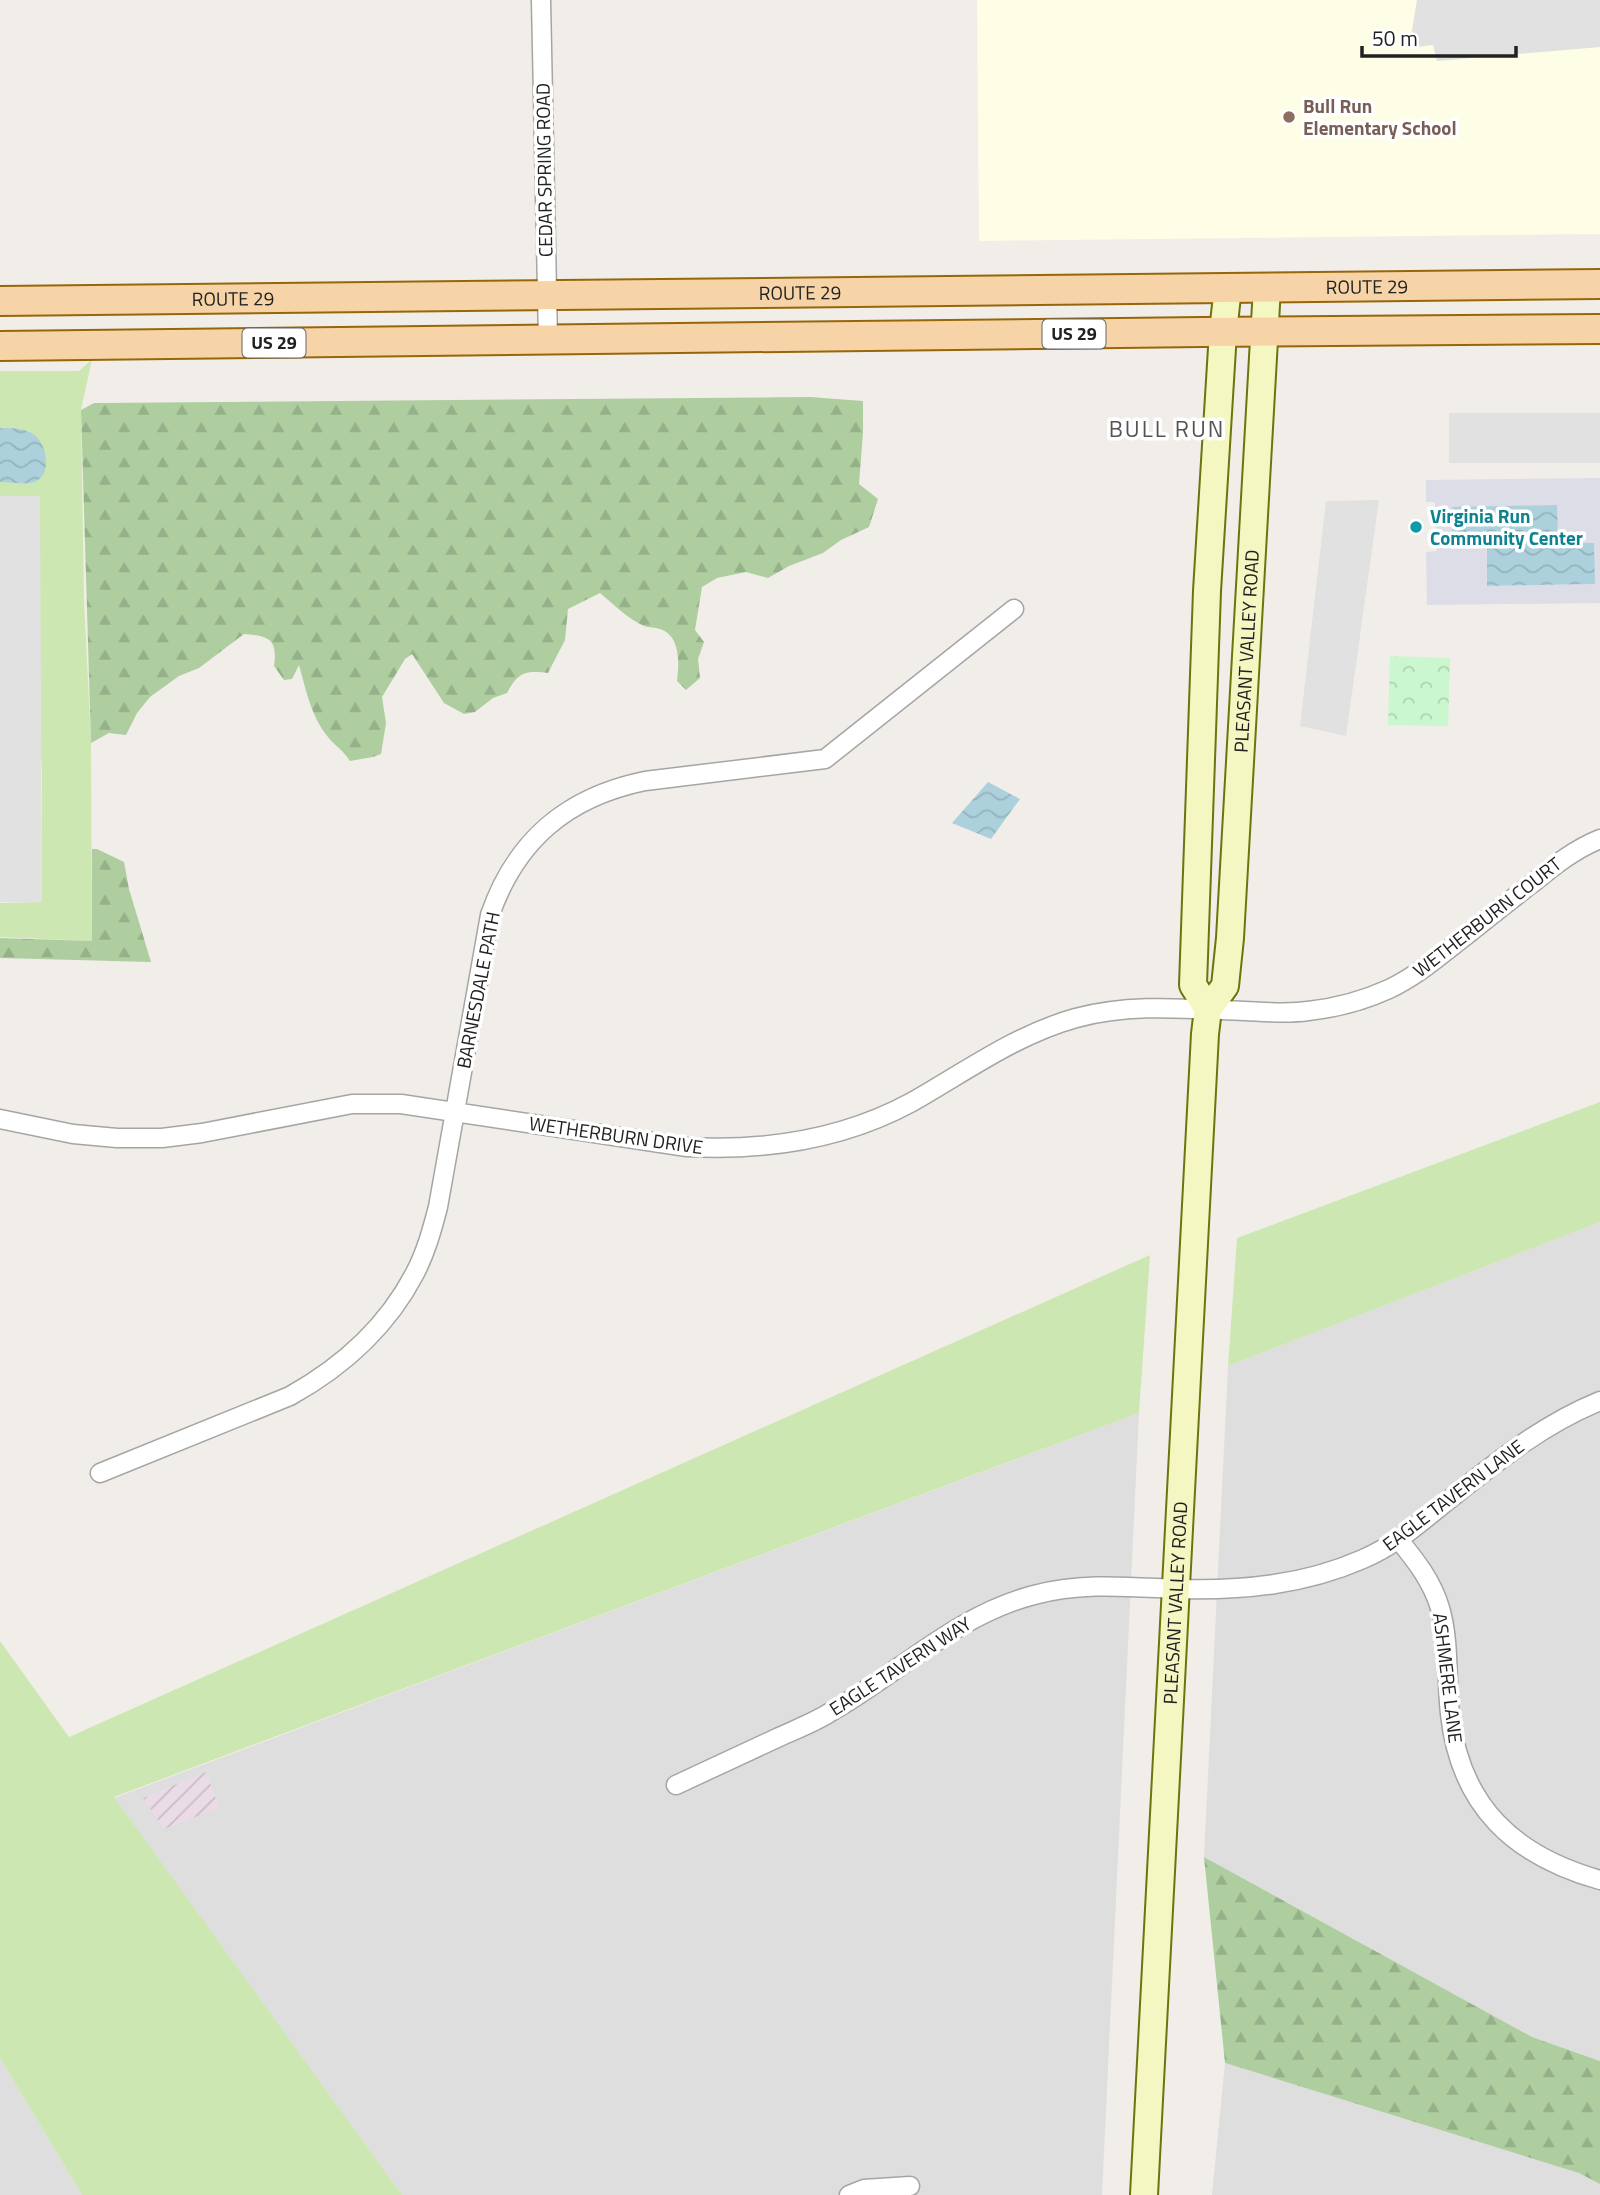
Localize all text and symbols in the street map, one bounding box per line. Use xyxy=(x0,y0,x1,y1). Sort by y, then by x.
scale bar xyxy=(1362,14,1516,58)
text: 50 m xyxy=(1372,22,1418,54)
street label: CEDAR SPRING ROAD xyxy=(527,83,560,257)
place label: Bull Run Elementary School xyxy=(1303,91,1457,142)
marker: Bull Run Elementary School xyxy=(1281,109,1297,125)
street label: ROUTE 29 xyxy=(1326,271,1408,301)
street label: ROUTE 29 xyxy=(759,277,841,307)
street label: ROUTE 29 xyxy=(192,283,274,313)
road number: US 29 xyxy=(1042,320,1106,348)
road number: US 29 xyxy=(243,328,306,358)
district label: BULL RUN xyxy=(1109,411,1225,446)
place label: Virginia Run Community Center xyxy=(1430,501,1583,552)
marker: Virginia Run Community Center xyxy=(1408,519,1424,535)
street label: PLEASANT VALLEY ROAD xyxy=(1226,549,1266,753)
street label: WETHERBURN COURT xyxy=(1406,849,1567,984)
street label: BARNESDALE PATH xyxy=(448,909,507,1071)
street label: WETHERBURN DRIVE xyxy=(527,1108,705,1161)
street label: EAGLE TAVERN LANE xyxy=(1376,1432,1530,1558)
street label: PLEASANT VALLEY ROAD xyxy=(1155,1501,1194,1705)
street label: EAGLE TAVERN WAY xyxy=(823,1608,977,1722)
street label: ASHMERE LANE xyxy=(1426,1611,1471,1745)

